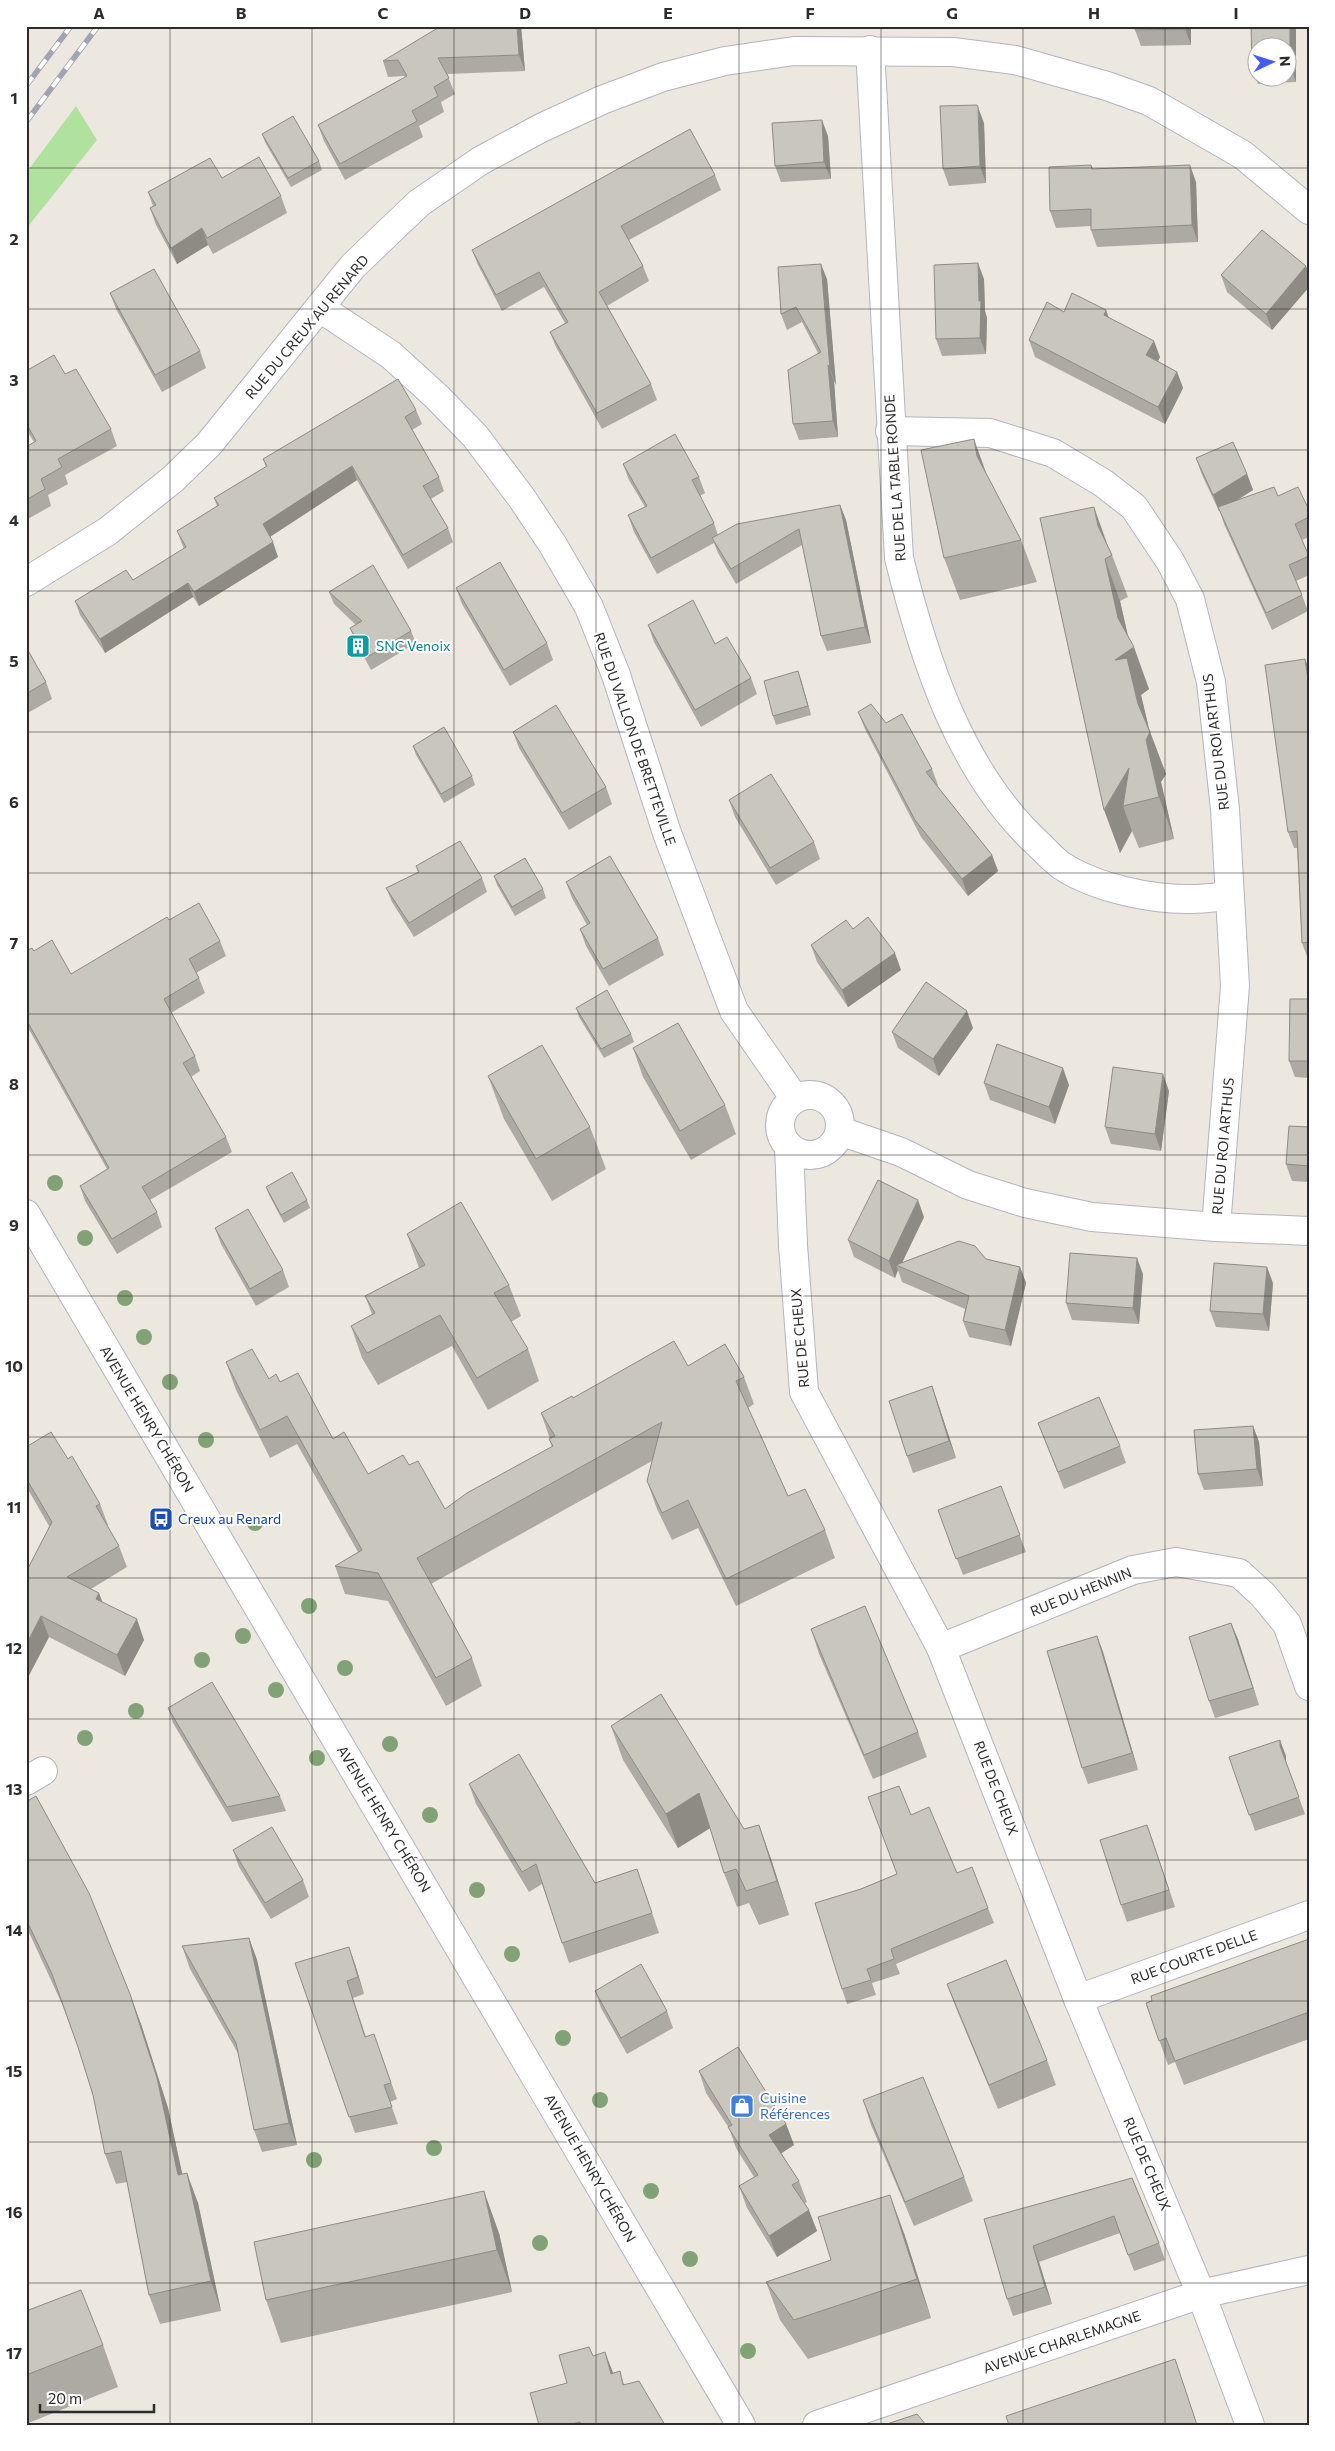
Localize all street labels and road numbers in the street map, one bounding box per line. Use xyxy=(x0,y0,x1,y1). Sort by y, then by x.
street label: RUE DU CREUX AU RENARD xyxy=(241,251,372,402)
street label: RUE DE LA TABLE RONDE xyxy=(880,394,909,562)
street label: RUE DU VALLON DE BRETTEVILLE xyxy=(591,630,680,848)
street label: RUE DU ROI ARTHUS xyxy=(1199,673,1232,811)
street label: RUE DU ROI ARTHUS xyxy=(1208,1077,1237,1215)
street label: RUE DE CHEUX xyxy=(787,1288,812,1388)
street label: AVENUE HENRY CHÉRON xyxy=(97,1342,198,1495)
street label: RUE DU HENNIN xyxy=(1028,1563,1134,1620)
street label: RUE DE CHEUX xyxy=(971,1738,1022,1837)
street label: AVENUE HENRY CHÉRON xyxy=(334,1742,435,1895)
street label: RUE COURTE DELLE xyxy=(1128,1926,1260,1987)
street label: AVENUE HENRY CHÉRON xyxy=(541,2091,640,2245)
street label: RUE DE CHEUX xyxy=(1120,2115,1175,2213)
street label: AVENUE CHARLEMAGNE xyxy=(981,2307,1143,2377)

